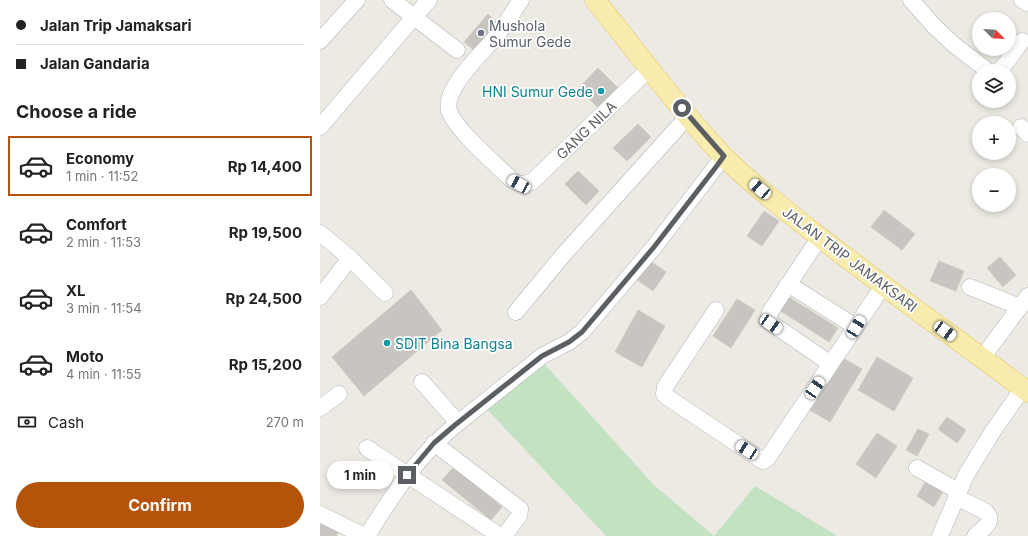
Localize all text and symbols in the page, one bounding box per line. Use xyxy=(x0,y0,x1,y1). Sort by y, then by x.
north arrow xyxy=(972,12,1016,56)
map controls xyxy=(972,12,1016,212)
text: Jalan Trip Jamaksari xyxy=(40,16,192,35)
place label: Mushola Sumur Gede xyxy=(489,17,571,50)
marker: Mushola Sumur Gede xyxy=(476,28,486,38)
text: Jalan Gandaria xyxy=(40,54,150,73)
button: layers xyxy=(972,64,1016,108)
place label: HNI Sumur Gede xyxy=(482,83,593,100)
marker: HNI Sumur Gede xyxy=(596,86,606,96)
street label: GANG NILA xyxy=(553,97,620,163)
route start xyxy=(673,99,691,117)
text: Choose a ride xyxy=(16,101,137,122)
button: + xyxy=(972,116,1016,160)
icon: car xyxy=(18,148,54,184)
text: Economy xyxy=(66,149,134,168)
text: Rp 14,400 xyxy=(228,157,302,176)
text: 1 min · 11:52 xyxy=(66,168,138,184)
button: − xyxy=(972,168,1016,212)
car xyxy=(506,173,532,195)
car xyxy=(747,177,773,201)
street label: JALAN TRIP JAMAKSARI xyxy=(779,203,921,315)
icon: car xyxy=(18,214,54,250)
text: Comfort xyxy=(66,215,127,234)
text: Rp 19,500 xyxy=(229,223,302,242)
text: 2 min · 11:53 xyxy=(66,234,141,250)
icon: car xyxy=(18,280,54,316)
text: XL xyxy=(66,281,86,300)
text: Rp 24,500 xyxy=(226,289,302,308)
text: 3 min · 11:54 xyxy=(66,300,142,316)
car xyxy=(758,312,784,336)
car xyxy=(845,314,867,340)
car xyxy=(932,319,958,343)
place label: SDIT Bina Bangsa xyxy=(395,335,513,352)
marker: SDIT Bina Bangsa xyxy=(382,338,392,348)
icon: car xyxy=(18,346,54,382)
text: Moto xyxy=(66,347,104,366)
text: Rp 15,200 xyxy=(229,355,302,374)
text: 4 min · 11:55 xyxy=(66,366,141,382)
car xyxy=(803,375,827,401)
icon: cash xyxy=(16,411,38,433)
text: Cash xyxy=(48,413,84,432)
text: 270 m xyxy=(266,414,304,430)
car xyxy=(734,438,760,462)
callout: 1 min xyxy=(327,461,393,489)
route end xyxy=(398,466,416,484)
text: 1 min xyxy=(344,467,376,483)
button: Confirm xyxy=(16,482,304,528)

